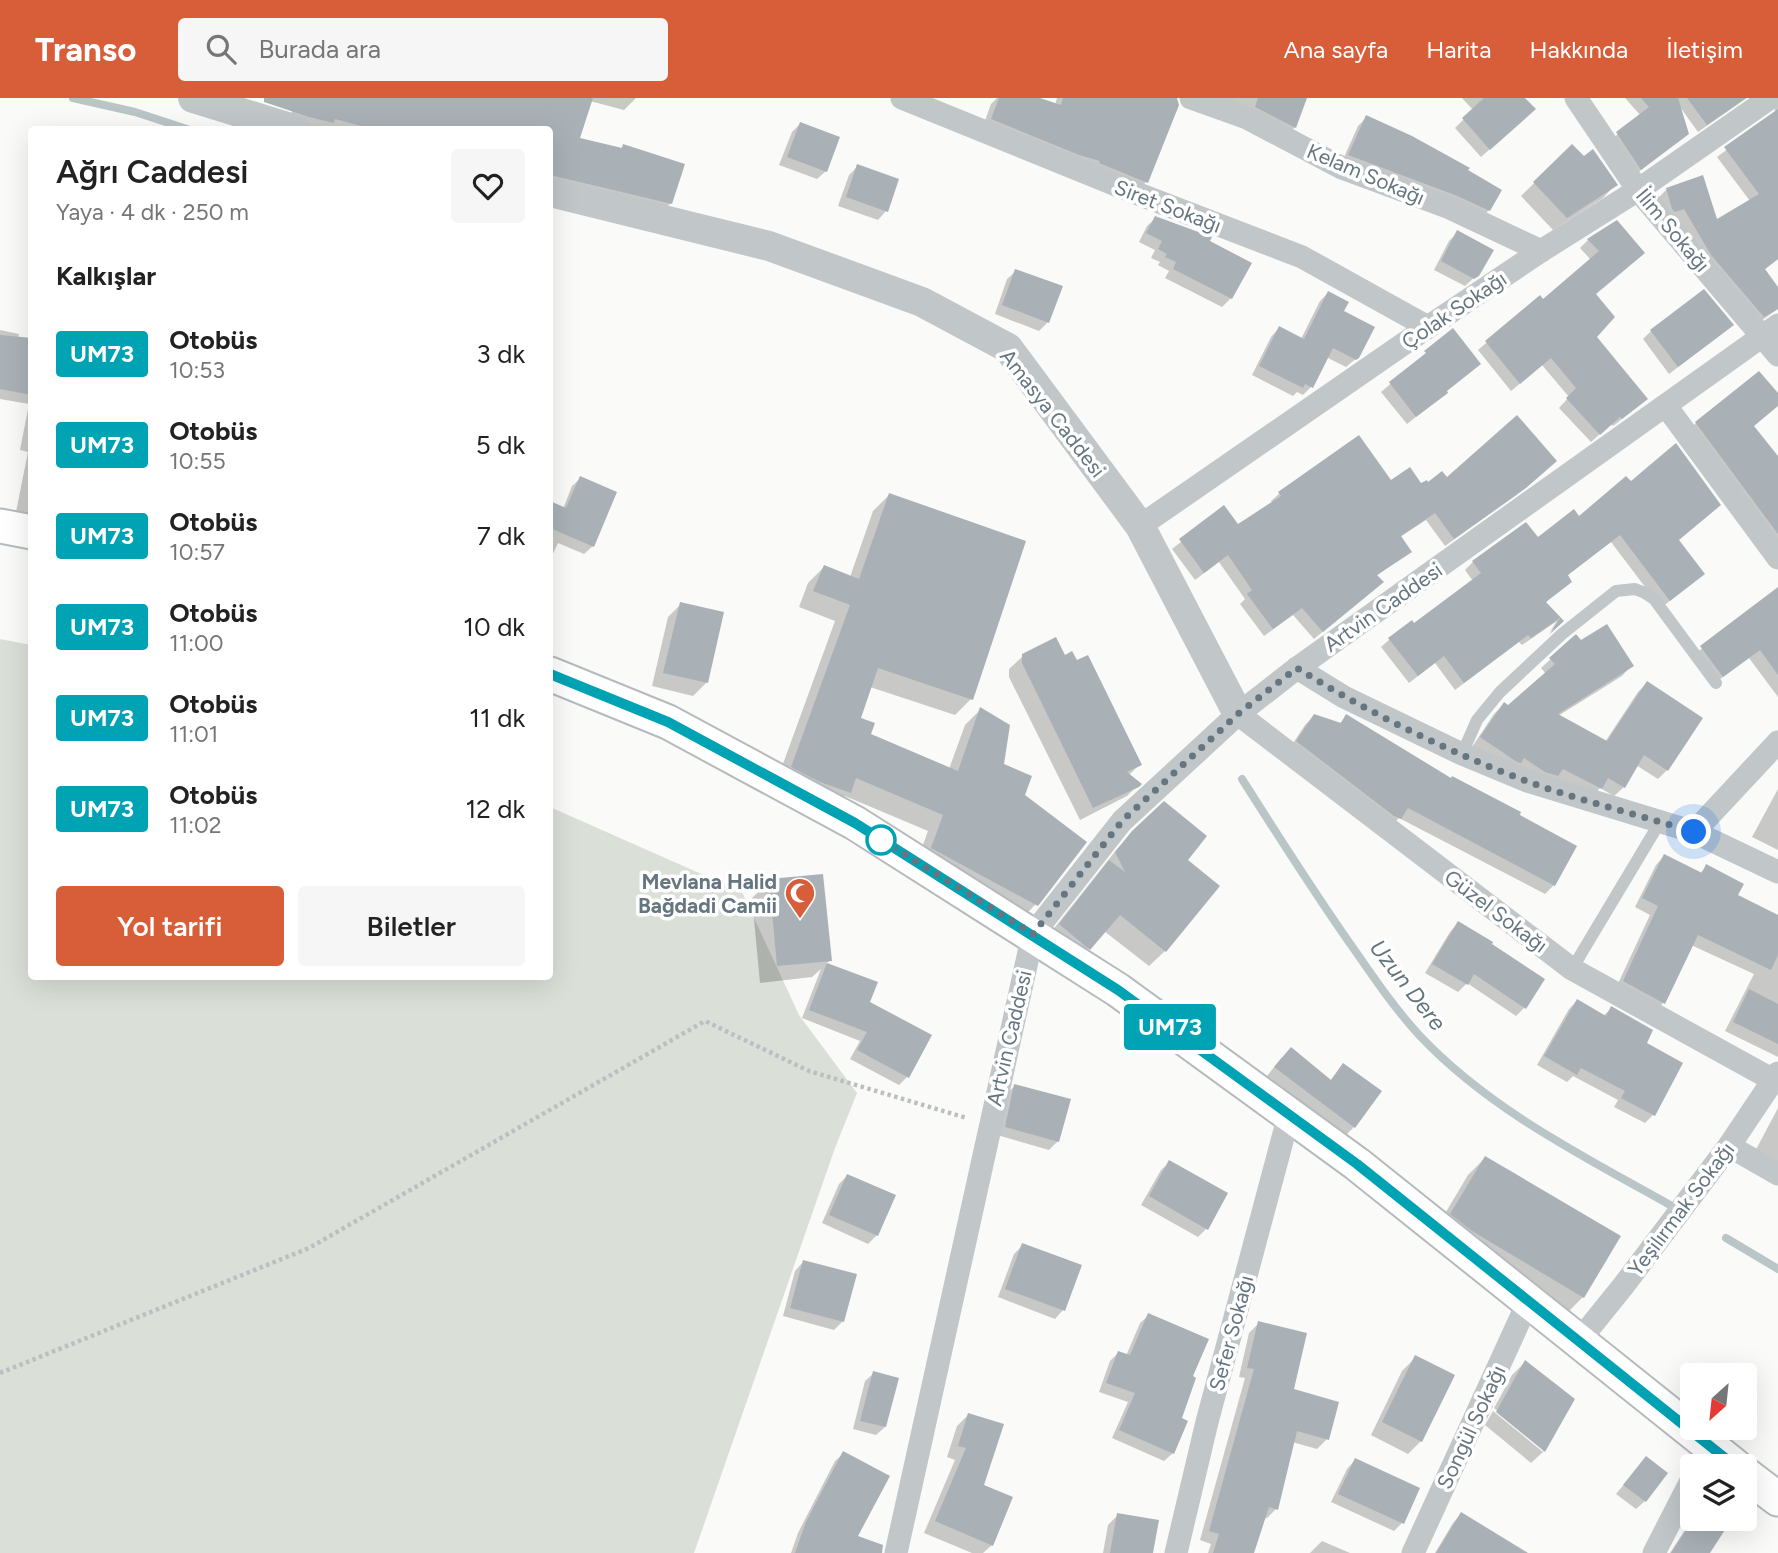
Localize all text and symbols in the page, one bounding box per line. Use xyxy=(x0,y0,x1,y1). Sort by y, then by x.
search box xyxy=(178,18,668,81)
text: Transo xyxy=(35,30,136,69)
icon: search xyxy=(202,30,240,68)
text: Burada ara xyxy=(258,33,381,65)
text: Ana sayfa xyxy=(1283,35,1388,64)
text: Harita xyxy=(1426,35,1491,64)
text: Hakkında xyxy=(1529,35,1628,64)
text: İletişim xyxy=(1666,35,1743,64)
street label: Kelam Sokağı xyxy=(1303,138,1429,210)
button: heart xyxy=(451,149,525,223)
text: Ağrı Caddesi xyxy=(56,152,249,191)
street label: Siret Sokağı xyxy=(1111,174,1225,238)
street label: İlim Sokağı xyxy=(1631,183,1715,277)
text: Yaya · 4 dk · 250 m xyxy=(56,198,249,226)
text: Kalkışlar xyxy=(56,260,156,292)
street label: Çolak Sokağı xyxy=(1397,266,1511,354)
text: Otobüs xyxy=(169,324,257,356)
text: 3 dk xyxy=(477,338,525,370)
text: UM73 xyxy=(70,339,134,368)
street label: Amasya Caddesi xyxy=(995,344,1111,482)
text: 10:53 xyxy=(169,356,225,384)
text: Otobüs xyxy=(169,415,257,447)
text: 5 dk xyxy=(476,429,525,461)
text: UM73 xyxy=(70,430,134,459)
text: 10:55 xyxy=(169,447,226,475)
text: Otobüs xyxy=(169,506,257,538)
text: 7 dk xyxy=(477,520,525,552)
text: UM73 xyxy=(70,521,134,550)
text: 10:57 xyxy=(169,538,225,566)
street label: Artvin Caddesi xyxy=(1319,557,1447,657)
text: Otobüs xyxy=(169,597,257,629)
text: 10 dk xyxy=(463,611,525,643)
text: UM73 xyxy=(70,612,134,641)
text: 11:00 xyxy=(169,629,223,657)
text: Otobüs xyxy=(169,688,257,720)
text: 11 dk xyxy=(469,702,525,734)
text: UM73 xyxy=(70,703,134,732)
text: 11:01 xyxy=(169,720,218,748)
text: Otobüs xyxy=(169,779,257,811)
text: 12 dk xyxy=(465,793,525,825)
text: UM73 xyxy=(70,794,134,823)
text: 11:02 xyxy=(169,811,222,839)
your location xyxy=(1676,814,1711,849)
unlabelled marker xyxy=(866,825,896,855)
street label: Güzel Sokağı xyxy=(1440,864,1552,958)
place label: Mevlana Halid Bağdadi Camii xyxy=(638,869,777,918)
mosque icon: Mevlana Halid Bağdadi Camii xyxy=(783,876,817,920)
button: Yol tarifi xyxy=(56,886,284,966)
button: Biletler xyxy=(298,886,525,966)
water label: Uzun Dere xyxy=(1364,934,1452,1036)
street label: Artvin Caddesi xyxy=(981,968,1037,1108)
line badge: UM73 xyxy=(1121,1004,1219,1050)
text: UM73 xyxy=(1138,1012,1202,1041)
street label: Yeşilırmak Sokağı xyxy=(1623,1137,1739,1281)
street label: Sefer Sokağı xyxy=(1204,1272,1258,1394)
street label: Songül Sokağı xyxy=(1431,1361,1511,1493)
north arrow xyxy=(1680,1363,1757,1440)
map controls xyxy=(1680,1363,1757,1531)
button: layers xyxy=(1680,1454,1757,1531)

